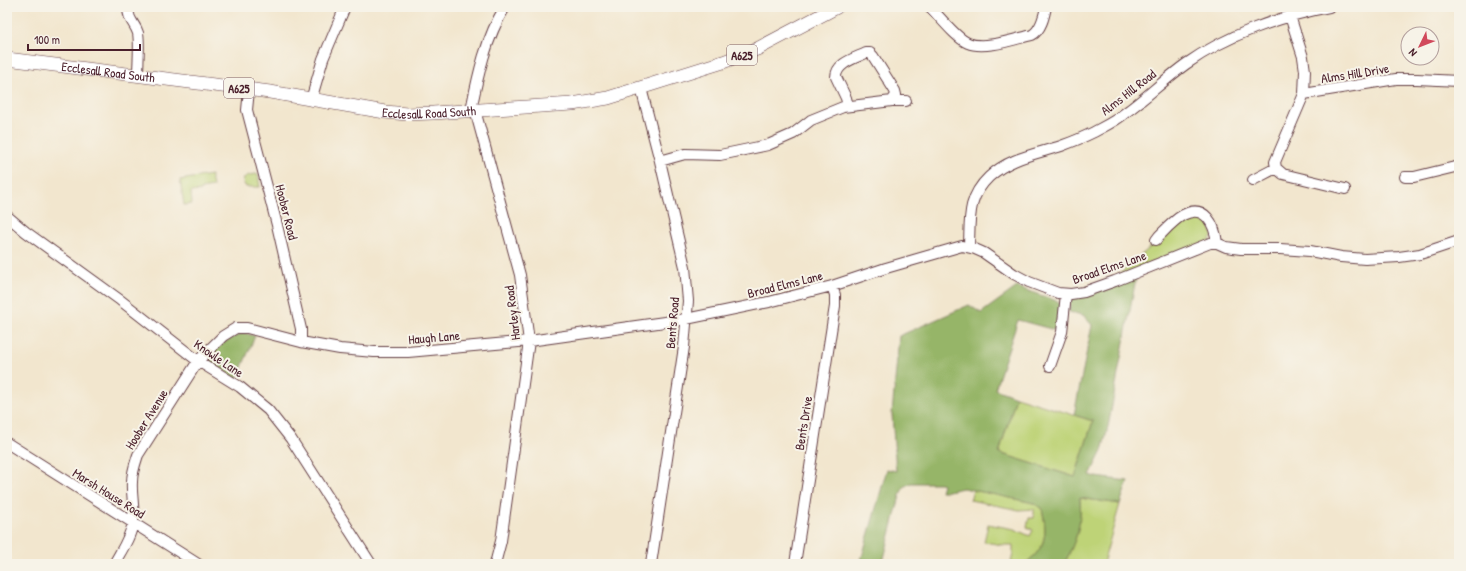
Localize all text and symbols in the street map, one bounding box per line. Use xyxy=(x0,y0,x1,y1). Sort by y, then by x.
scale bar xyxy=(28,26,140,52)
north arrow xyxy=(1400,26,1440,66)
text: 100 m xyxy=(34,31,60,48)
road number: A625 xyxy=(727,45,757,65)
text: N xyxy=(1405,46,1420,60)
street label: Ecclesall Road South xyxy=(60,57,156,87)
street label: Alms Hill Drive xyxy=(1320,59,1390,87)
street label: Alms Hill Road xyxy=(1097,65,1159,119)
road number: A625 xyxy=(224,78,254,98)
street label: Ecclesall Road South xyxy=(381,101,477,123)
street label: Hoober Road xyxy=(271,182,303,242)
street label: Broad Elms Lane xyxy=(1070,246,1148,288)
street label: Broad Elms Lane xyxy=(745,266,825,302)
street label: Harley Road xyxy=(500,285,524,341)
street label: Bents Road xyxy=(661,297,683,349)
street label: Haugh Lane xyxy=(408,326,460,348)
street label: Knowle Lane xyxy=(191,335,247,381)
street label: Hoober Avenue xyxy=(120,385,172,453)
street label: Bents Drive xyxy=(790,395,816,451)
street label: Marsh House Road xyxy=(69,464,149,522)

